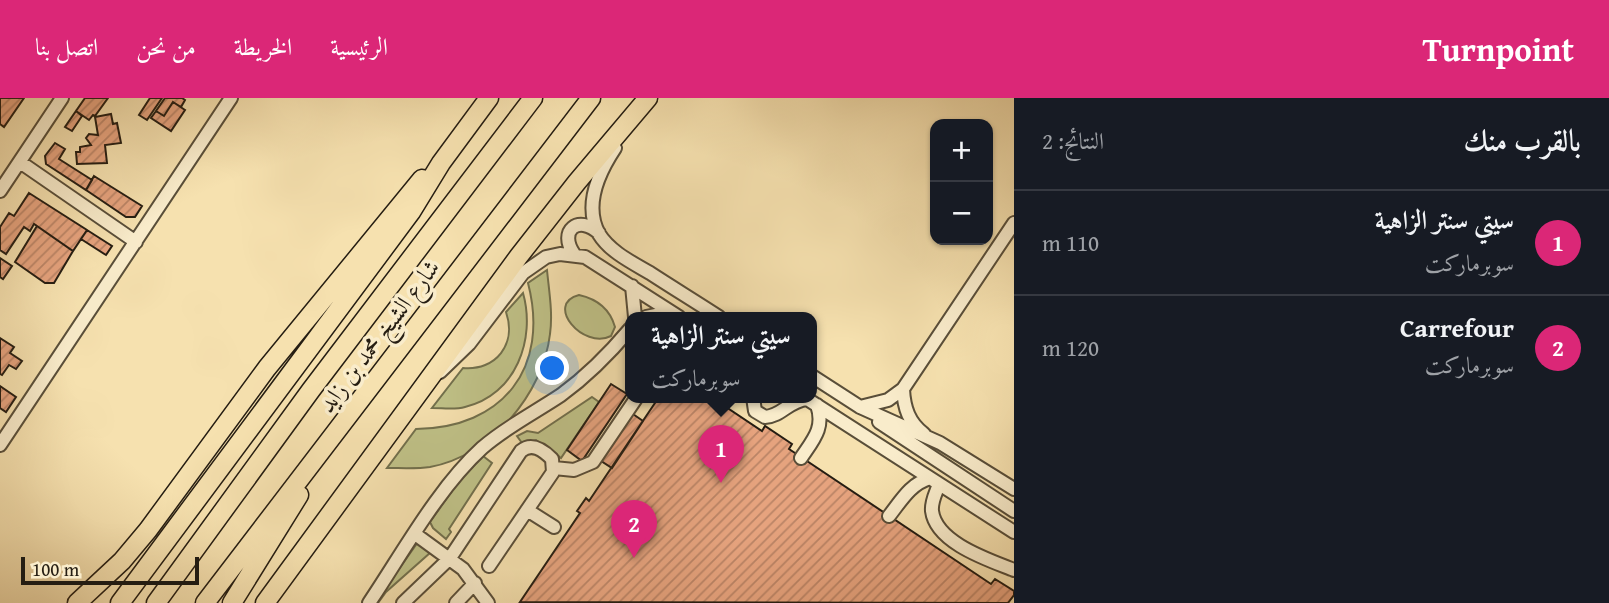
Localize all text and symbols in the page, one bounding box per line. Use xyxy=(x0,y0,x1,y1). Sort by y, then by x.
text: Turnpoint xyxy=(1422,25,1574,73)
text: اتصل بنا xyxy=(35,29,98,64)
text: من نحن xyxy=(136,29,196,64)
text: الخريطة xyxy=(234,29,292,64)
text: الرئيسية xyxy=(330,29,388,64)
text: بالقرب منك xyxy=(1464,118,1581,162)
map controls xyxy=(930,119,993,245)
button: + xyxy=(930,119,993,182)
text: النتائج: 2 xyxy=(1042,124,1104,157)
button: − xyxy=(930,182,993,245)
text: سيتي سنتر الزاهية xyxy=(1375,200,1514,239)
text: 110 m xyxy=(1042,226,1099,259)
text: 1 xyxy=(1552,226,1564,259)
text: سوبرماركت xyxy=(1425,246,1514,279)
street label: شارع الشيخ محمد بن زايد xyxy=(309,252,451,422)
text: Carrefour xyxy=(1400,308,1514,347)
popup xyxy=(625,312,817,403)
text: سيتي سنتر الزاهية xyxy=(651,315,791,354)
text: 120 m xyxy=(1042,331,1099,364)
text: 2 xyxy=(1552,331,1564,364)
text: سوبرماركت xyxy=(1425,348,1514,381)
your location xyxy=(535,351,569,385)
text: سوبرماركت xyxy=(651,361,741,394)
pin: 1 xyxy=(698,425,744,483)
pin: 2 xyxy=(611,500,657,558)
scale bar xyxy=(21,554,200,586)
text: 100 m xyxy=(32,555,79,583)

